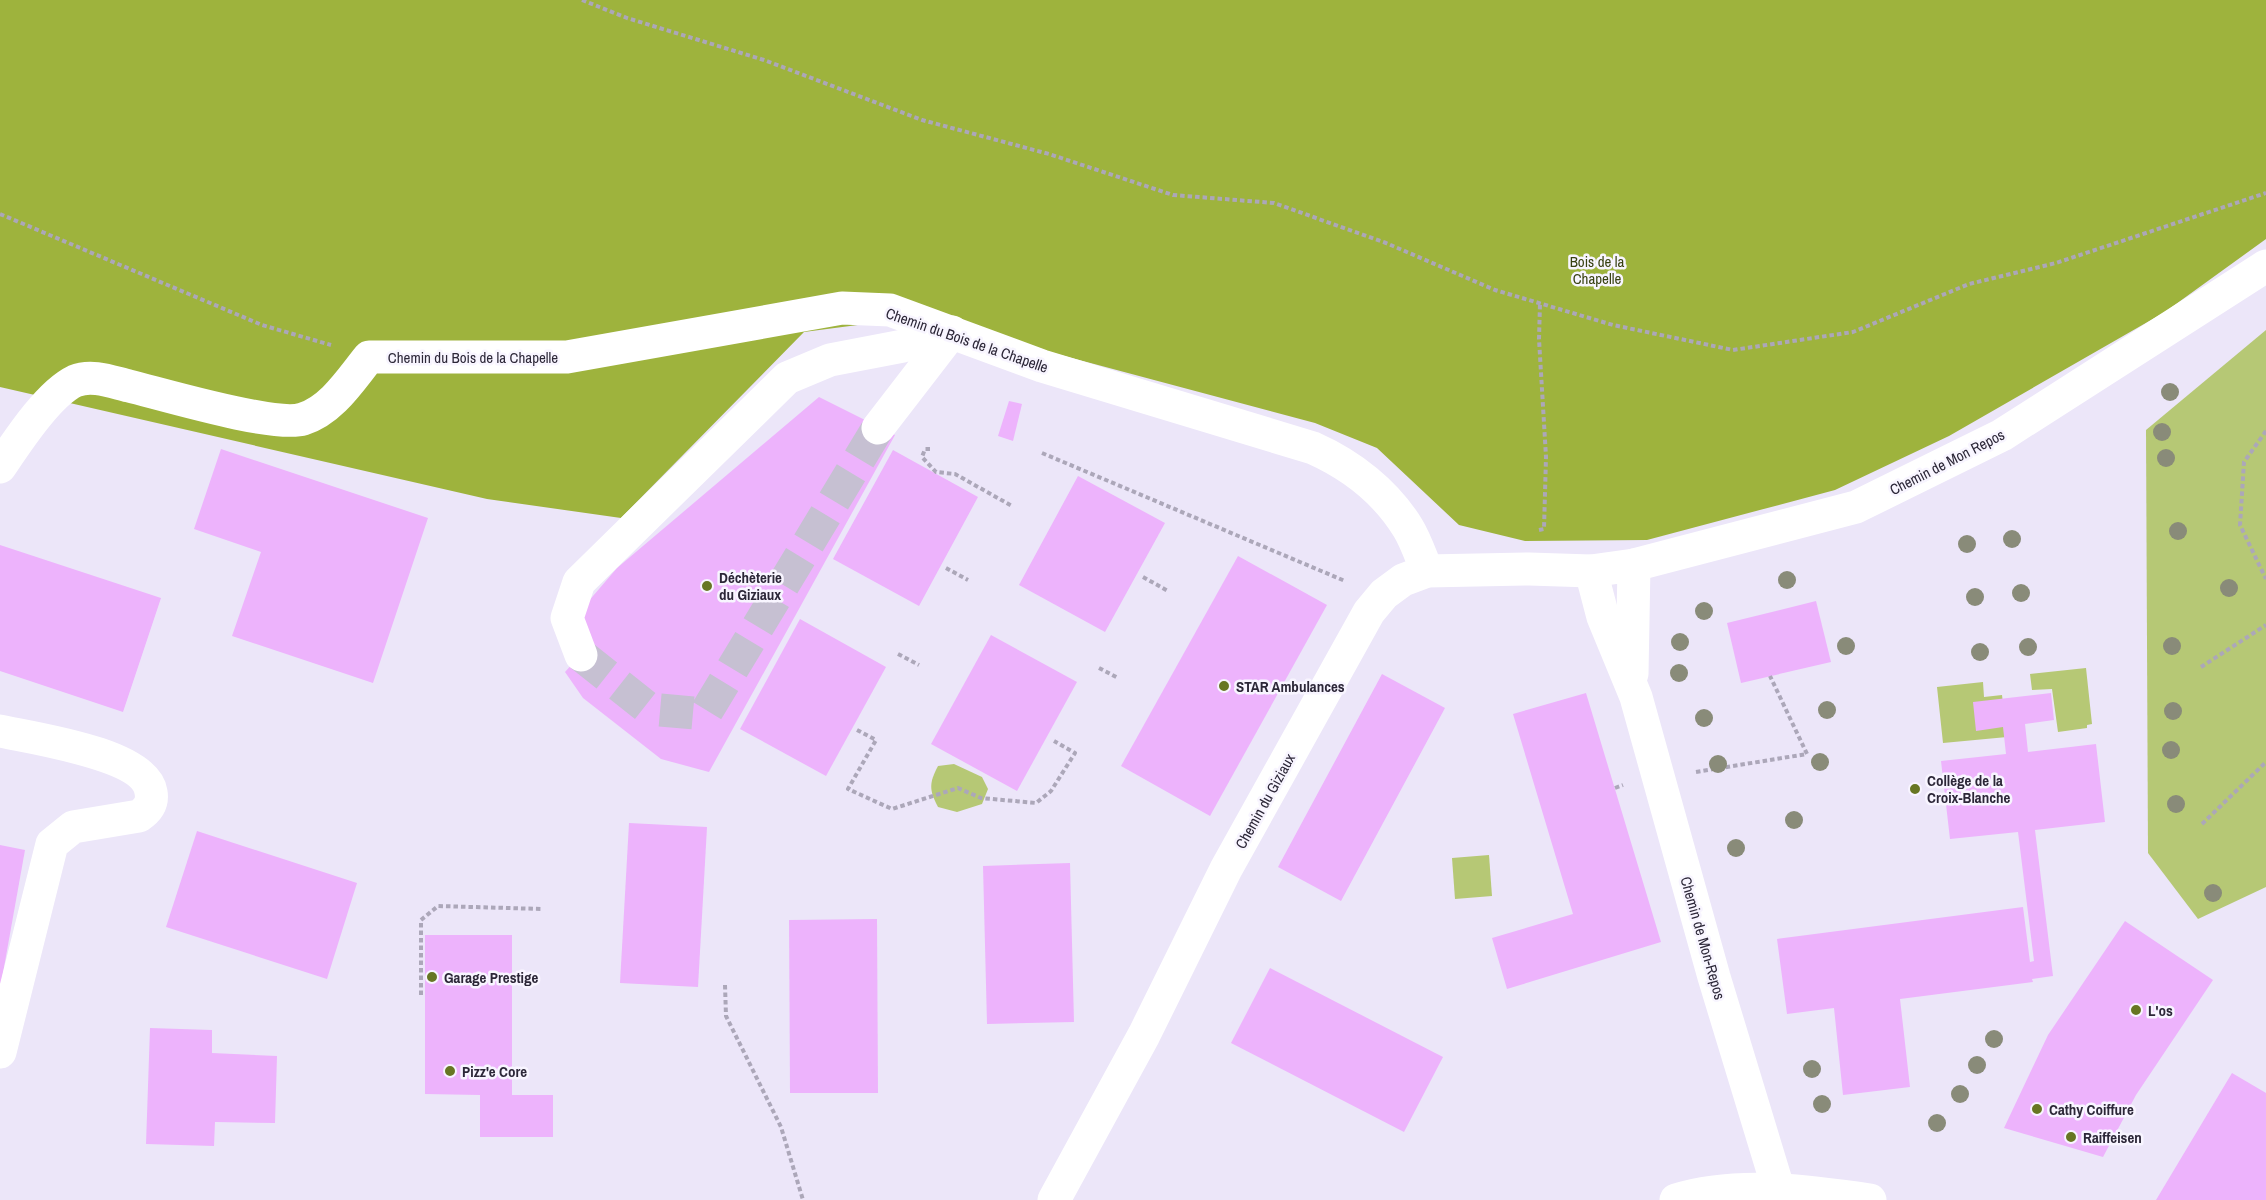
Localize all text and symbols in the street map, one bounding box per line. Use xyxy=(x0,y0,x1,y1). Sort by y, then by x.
park label: Bois de la Chapelle xyxy=(1570,251,1625,289)
street label: Chemin du Bois de la Chapelle xyxy=(883,302,1051,378)
street label: Chemin du Bois de la Chapelle xyxy=(388,347,558,368)
street label: Chemin de Mon Repos xyxy=(1886,424,2008,500)
place label: Déchèterie du Giziaux xyxy=(719,567,782,605)
marker: Déchèterie du Giziaux xyxy=(700,579,714,593)
place label: STAR Ambulances xyxy=(1236,676,1345,697)
marker: STAR Ambulances xyxy=(1217,679,1231,693)
street label: Chemin du Giziaux xyxy=(1230,749,1300,852)
place label: Collège de la Croix-Blanche xyxy=(1927,770,2011,808)
marker: Collège de la Croix-Blanche xyxy=(1908,782,1922,796)
street label: Chemin de Mon-Repos xyxy=(1675,874,1731,1002)
place label: Garage Prestige xyxy=(444,967,539,988)
marker: Garage Prestige xyxy=(425,970,439,984)
place label: L'os xyxy=(2148,1000,2173,1021)
marker: L'os xyxy=(2129,1003,2143,1017)
place label: Pizz'e Core xyxy=(462,1061,527,1082)
marker: Pizz'e Core xyxy=(443,1064,457,1078)
place label: Cathy Coiffure xyxy=(2049,1099,2134,1120)
marker: Cathy Coiffure xyxy=(2030,1102,2044,1116)
place label: Raiffeisen xyxy=(2083,1127,2142,1148)
marker: Raiffeisen xyxy=(2064,1130,2078,1144)

